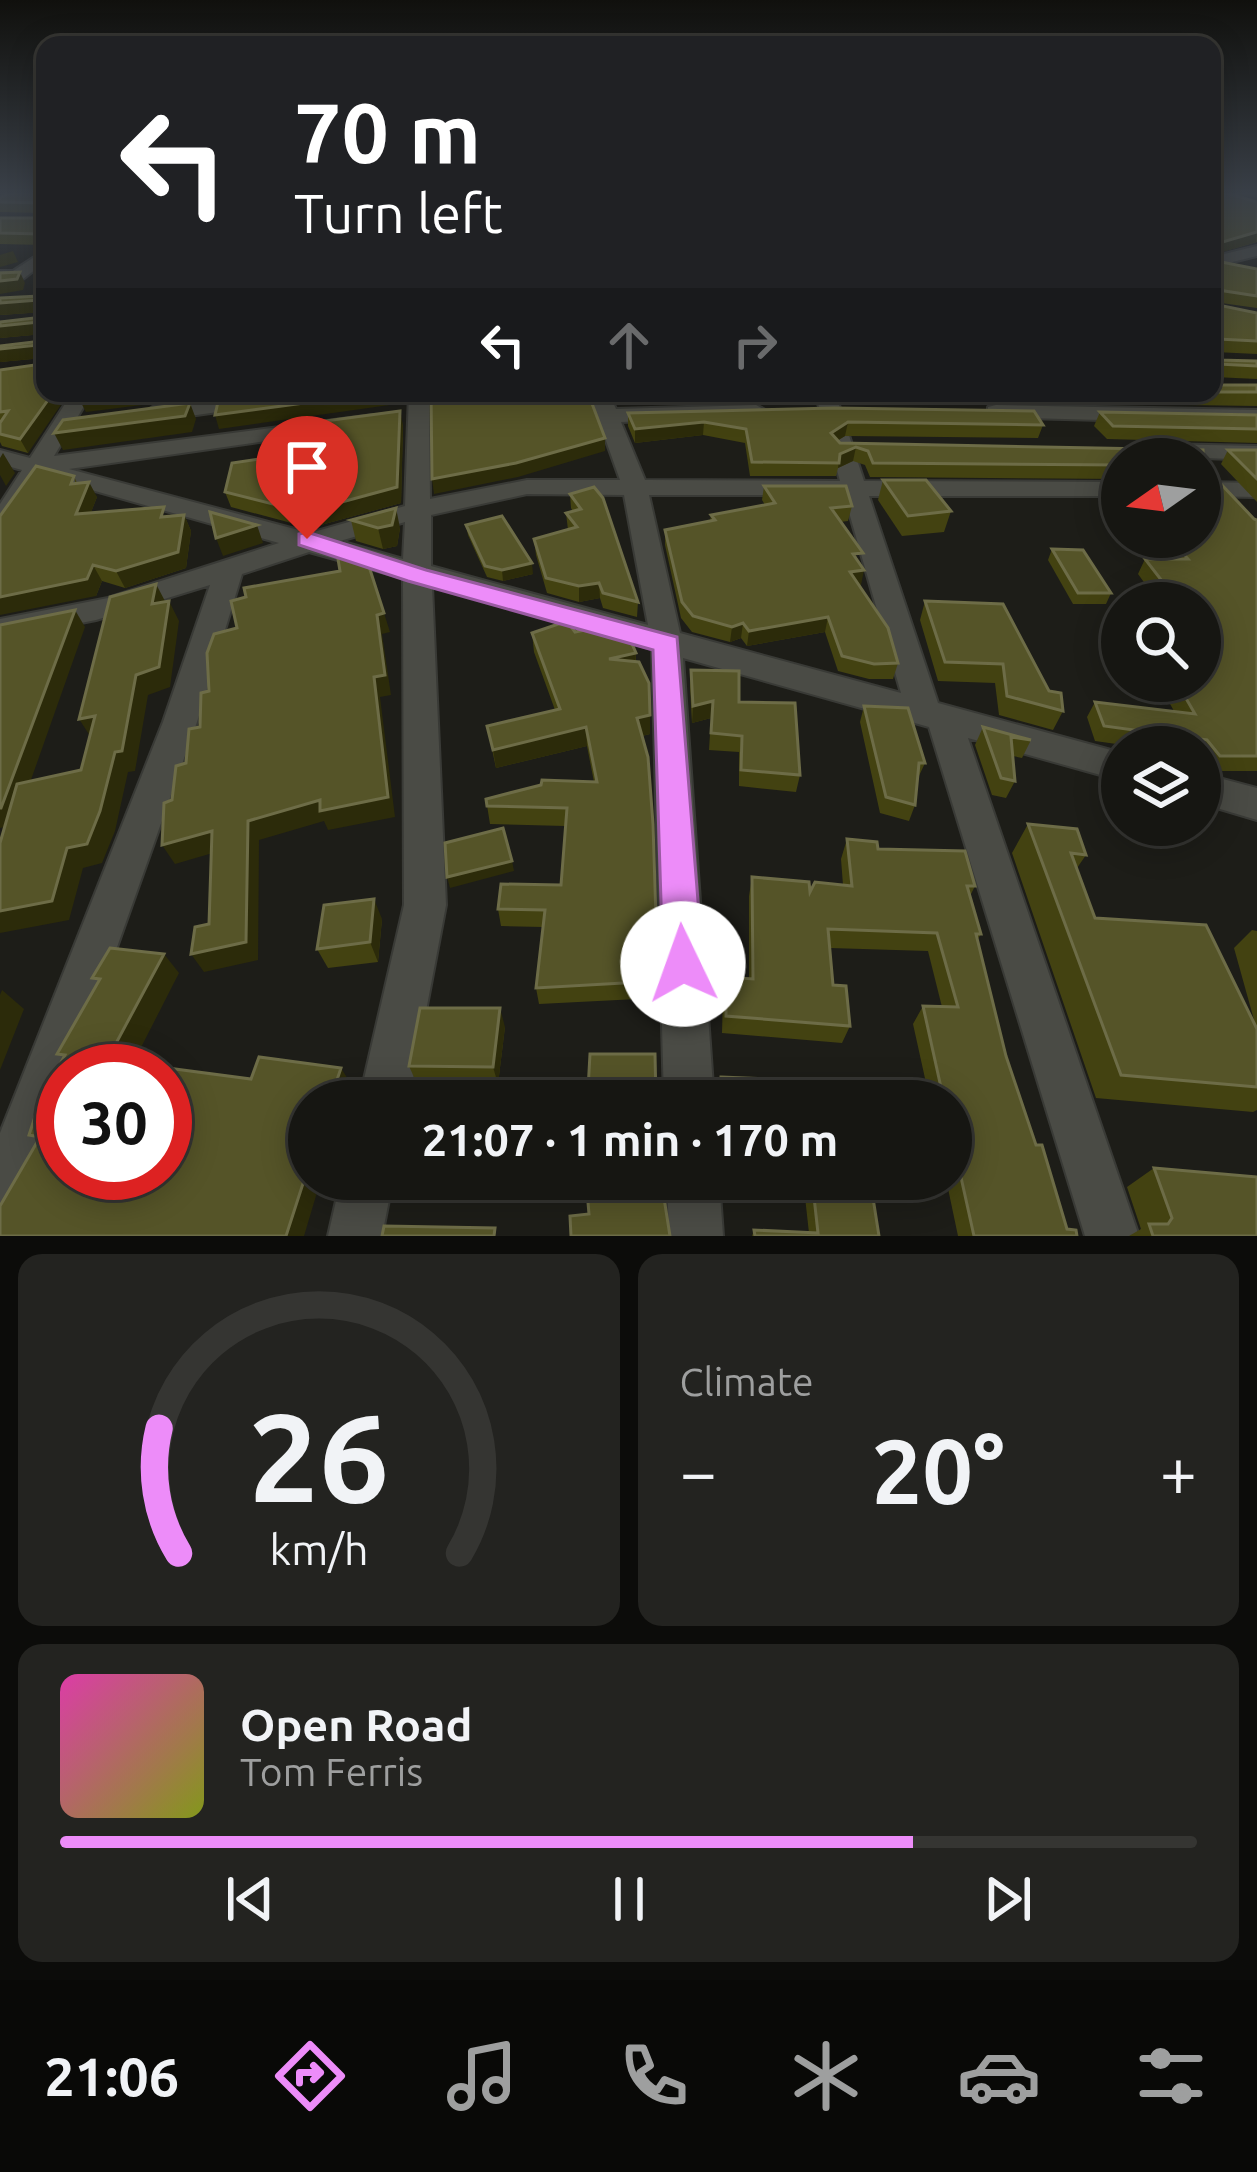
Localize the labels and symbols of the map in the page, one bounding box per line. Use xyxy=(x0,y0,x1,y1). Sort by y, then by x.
pin xyxy=(256,416,358,539)
north arrow xyxy=(1101,438,1221,558)
position arrow xyxy=(620,901,746,1027)
speed limit sign: 30 xyxy=(36,1044,192,1200)

